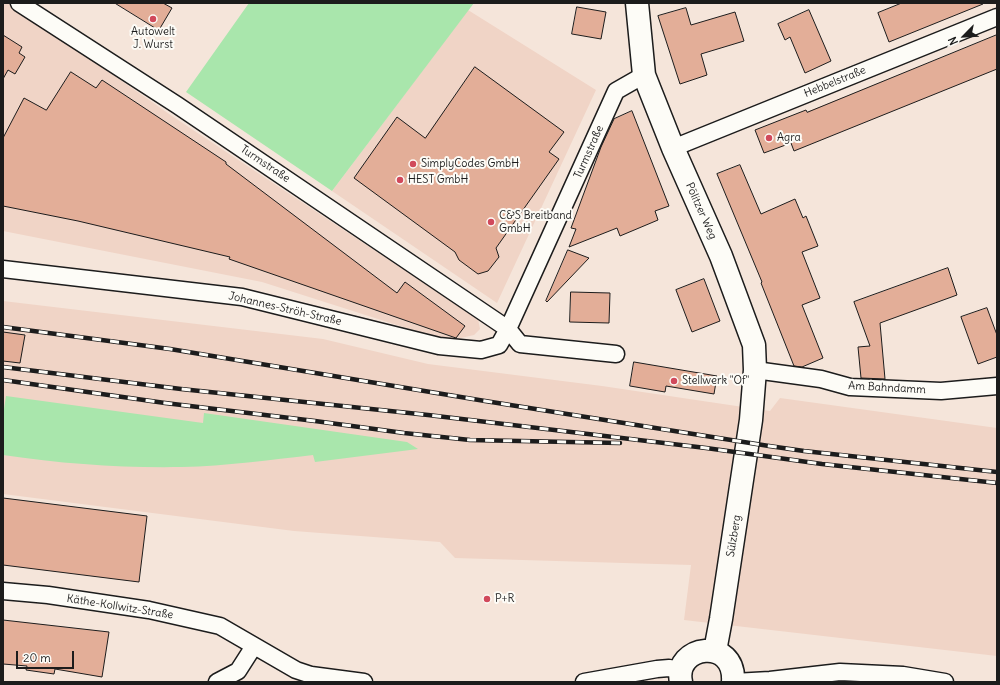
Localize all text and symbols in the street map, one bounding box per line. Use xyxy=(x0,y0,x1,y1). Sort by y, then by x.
marker: Autowelt J. Wurst xyxy=(148,14,158,24)
north arrow xyxy=(944,16,984,56)
place label: Autowelt J. Wurst xyxy=(131,25,175,51)
text: N xyxy=(945,35,961,47)
street label: Hebbelstraße xyxy=(802,64,868,100)
street label: Turmstraße xyxy=(571,123,607,181)
place label: Agra xyxy=(777,131,801,145)
marker: Agra xyxy=(764,133,774,143)
street label: Turmstraße xyxy=(238,143,292,185)
place label: SimplyCodes GmbH xyxy=(421,157,519,171)
marker: SimplyCodes GmbH xyxy=(408,159,418,169)
place label: HEST GmbH xyxy=(408,173,468,187)
marker: HEST GmbH xyxy=(395,175,405,185)
street label: Pölitzer Weg xyxy=(683,180,719,242)
place label: C&S Breitband GmbH xyxy=(499,209,572,235)
marker: C&S Breitband GmbH xyxy=(486,217,496,227)
street label: Johannes-Ströh-Straße xyxy=(227,290,343,328)
place label: Stellwerk "Of" xyxy=(682,374,749,388)
marker: Stellwerk "Of" xyxy=(669,376,679,386)
street label: Am Bahndamm xyxy=(848,379,926,397)
street label: Sülzberg xyxy=(724,514,744,558)
street label: Käthe-Kollwitz-Straße xyxy=(66,592,174,622)
place label: P+R xyxy=(495,592,514,606)
marker: P+R xyxy=(482,594,492,604)
scale bar xyxy=(18,643,76,669)
text: 20 m xyxy=(23,650,51,665)

